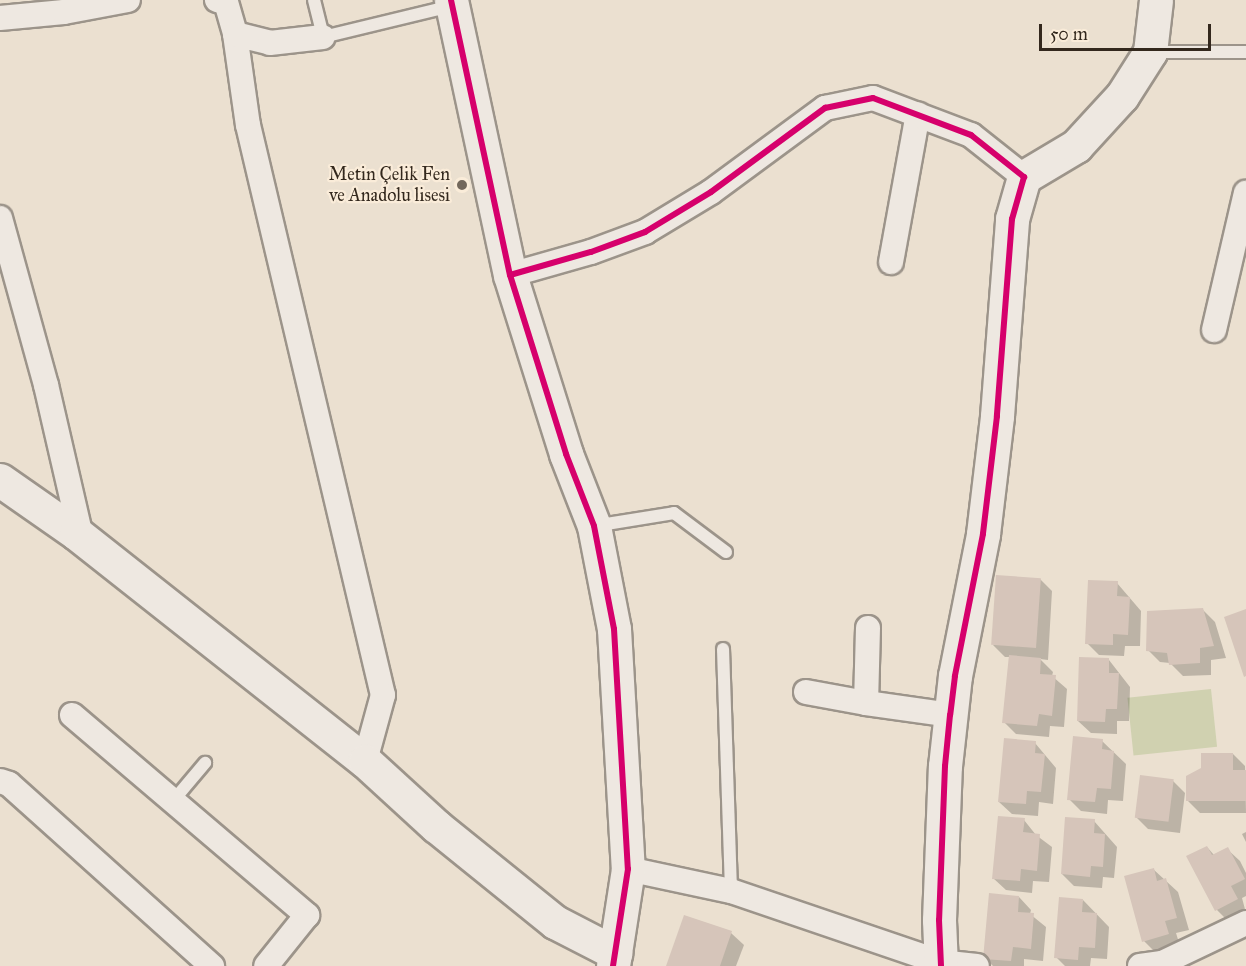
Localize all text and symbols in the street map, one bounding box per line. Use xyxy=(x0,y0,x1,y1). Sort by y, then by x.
scale bar xyxy=(1042,12,1214,50)
text: 50 m xyxy=(1050,23,1088,45)
place label: Metin Çelik Fen ve Anadolu lisesi xyxy=(329,164,450,207)
marker: Metin Çelik Fen ve Anadolu lisesi xyxy=(455,178,469,192)

